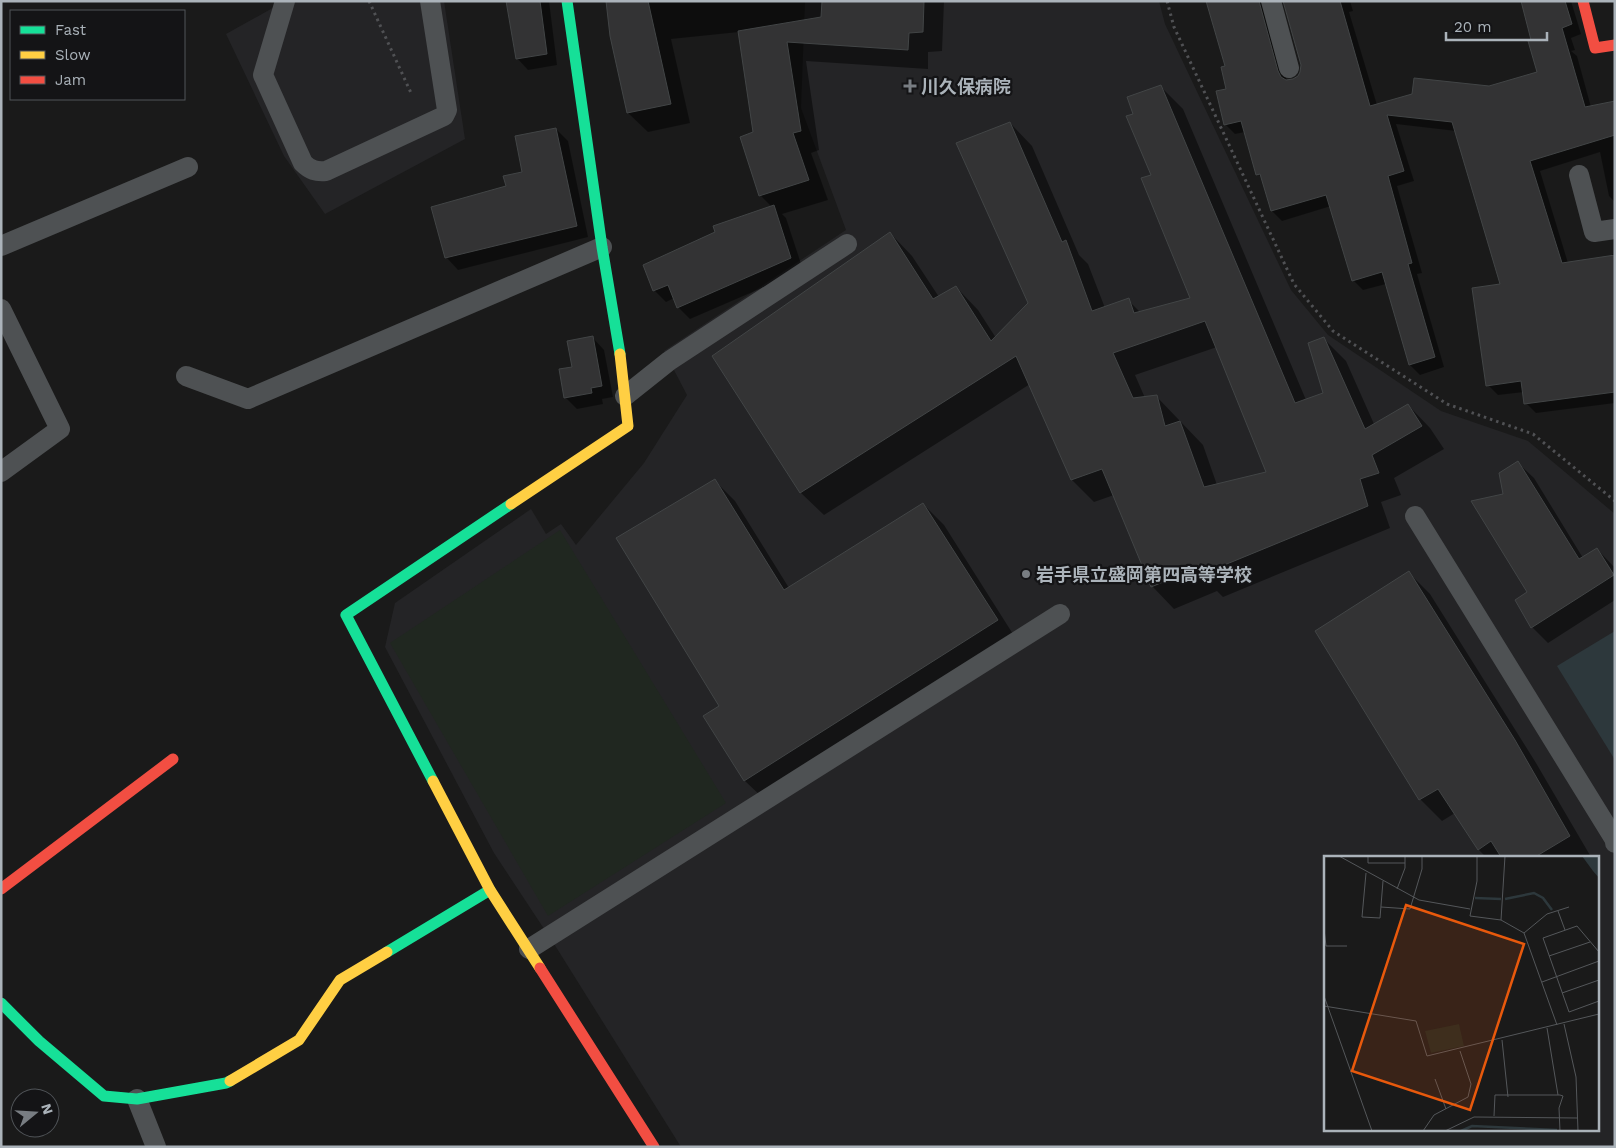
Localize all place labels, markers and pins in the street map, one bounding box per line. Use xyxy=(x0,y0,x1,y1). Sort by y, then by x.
place label: 川久保病院 xyxy=(921,76,1011,97)
marker: 川久保病院 xyxy=(903,79,917,93)
place label: 岩手県立盛岡第四高等学校 xyxy=(1036,564,1252,585)
marker: 岩手県立盛岡第四高等学校 xyxy=(1020,568,1032,580)

